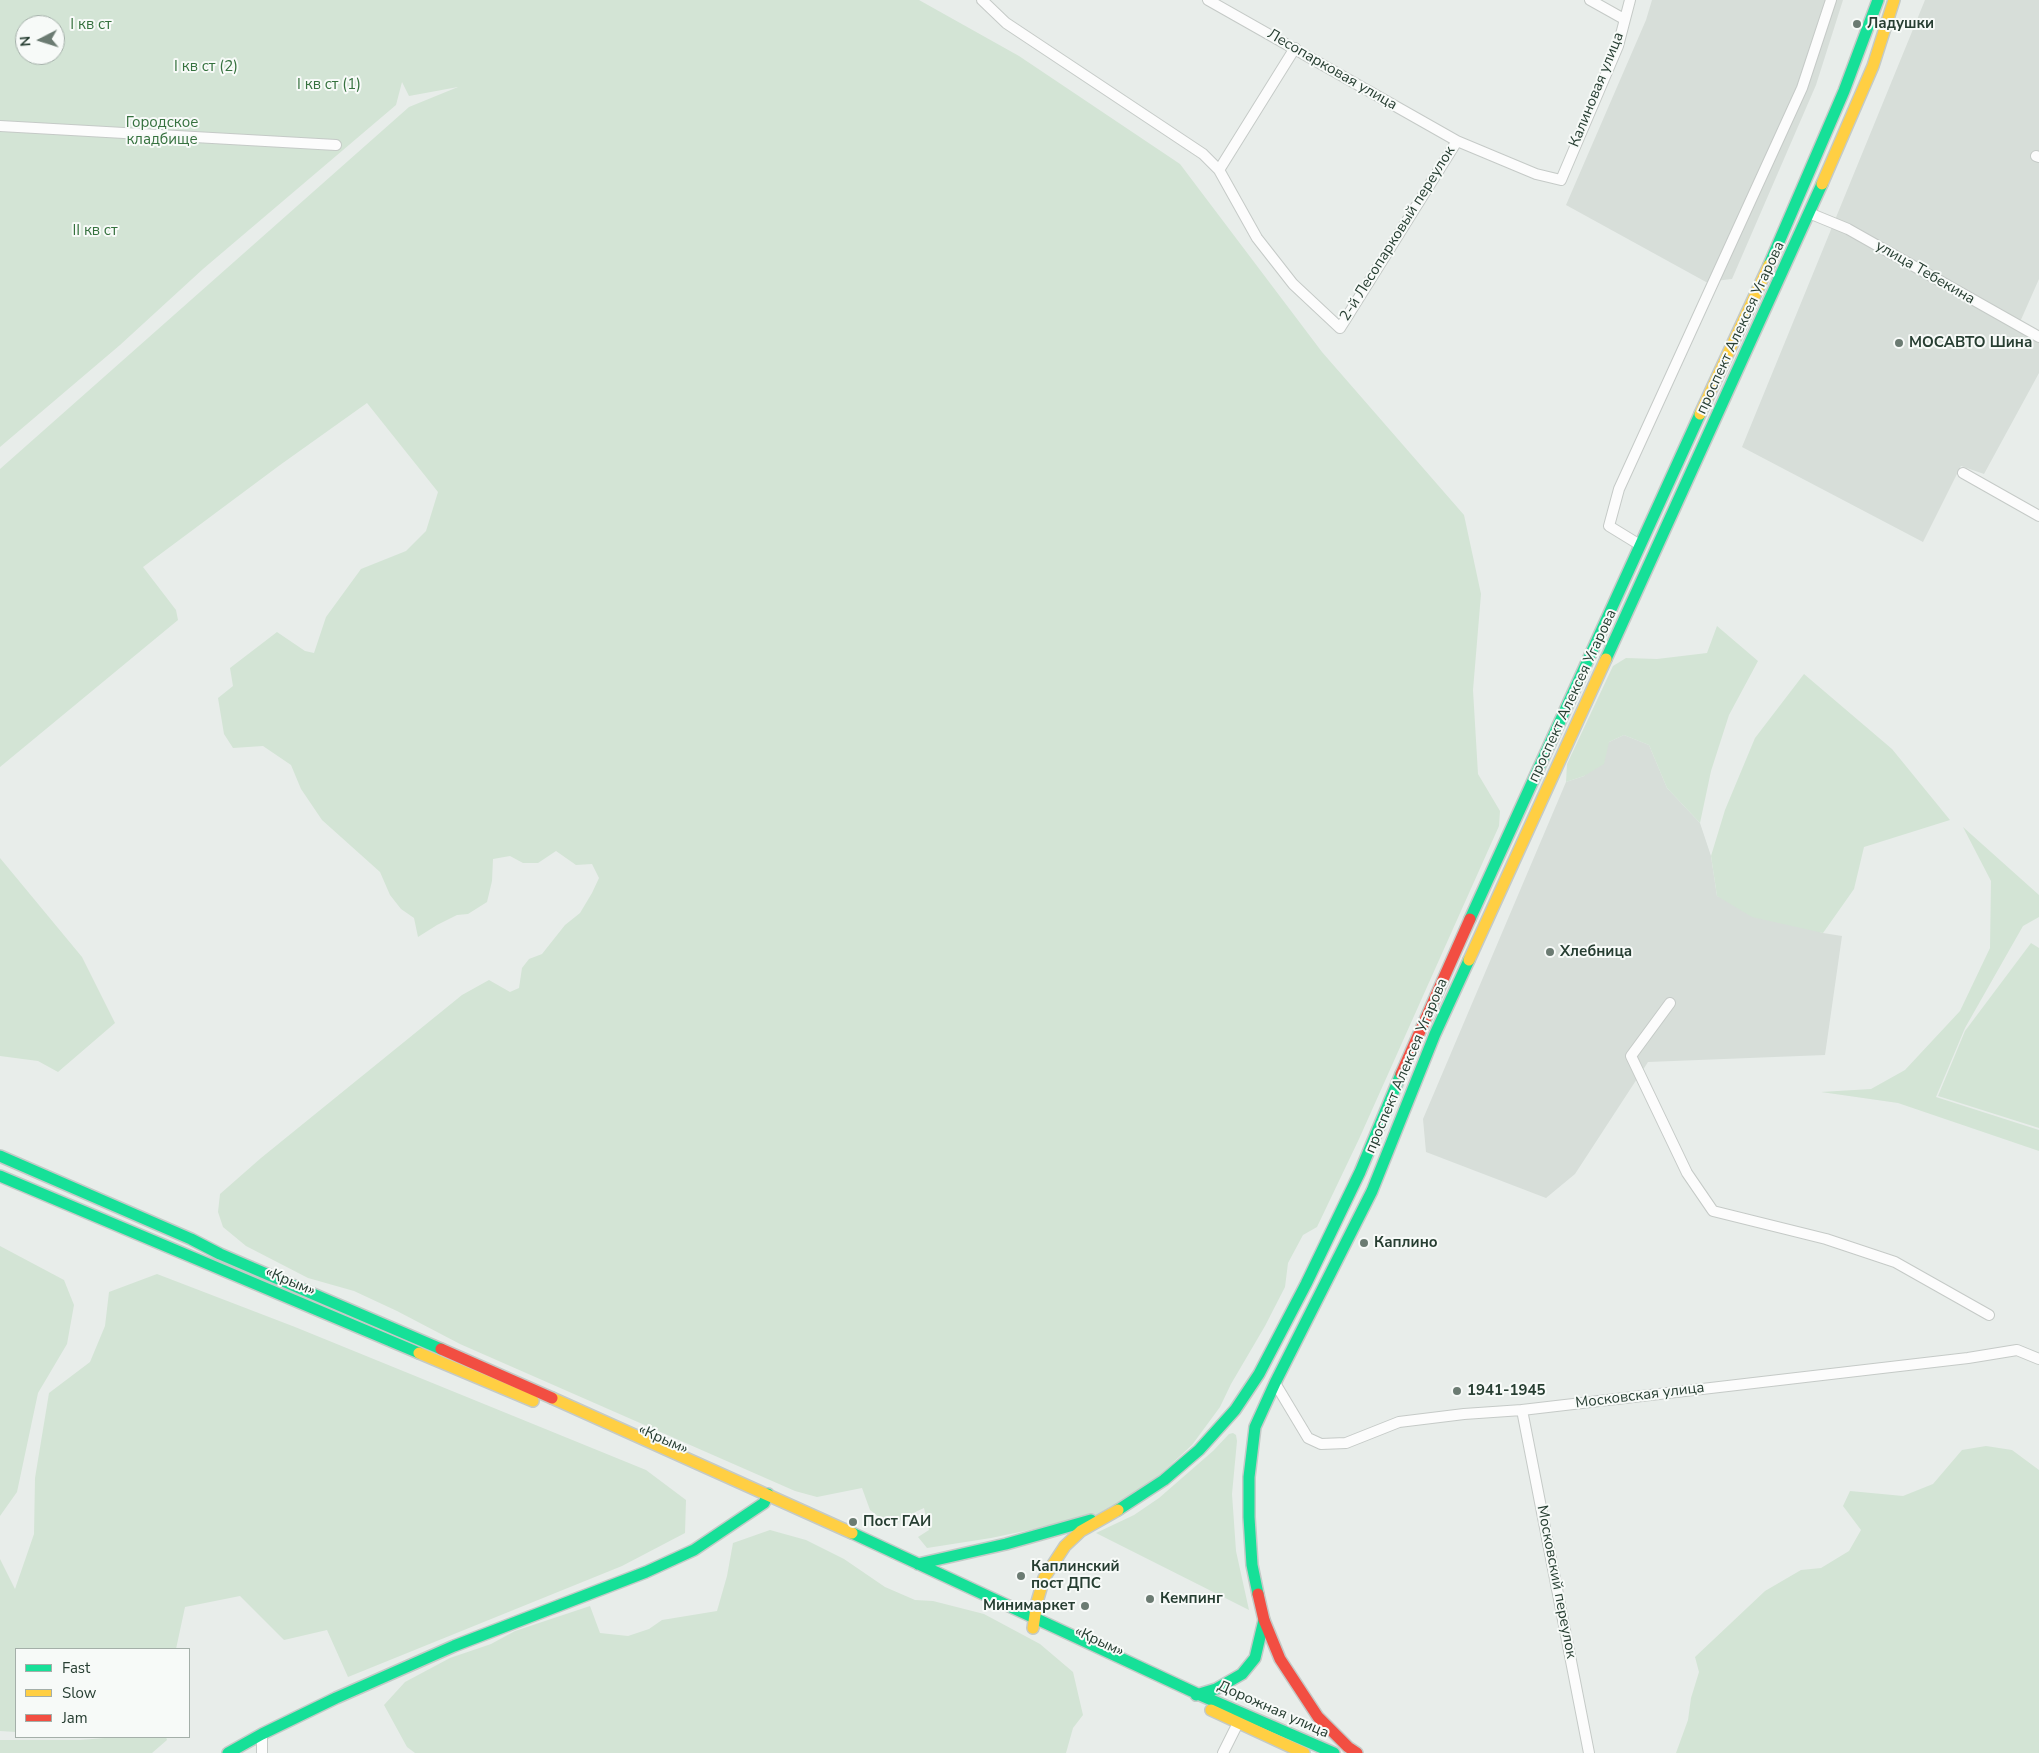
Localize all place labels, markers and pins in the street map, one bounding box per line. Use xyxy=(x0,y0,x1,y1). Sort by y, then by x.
place label: Ладушки xyxy=(1867,15,1934,33)
marker: Ладушки xyxy=(1851,18,1863,30)
place label: МОСАВТО Шина xyxy=(1909,334,2032,352)
marker: МОСАВТО Шина xyxy=(1893,337,1905,349)
place label: Хлебница xyxy=(1560,943,1632,961)
marker: Хлебница xyxy=(1544,946,1556,958)
place label: Каплино xyxy=(1374,1234,1438,1252)
marker: Каплино xyxy=(1358,1237,1370,1249)
place label: 1941-1945 xyxy=(1467,1382,1546,1400)
marker: 1941-1945 xyxy=(1451,1385,1463,1397)
place label: Пост ГАИ xyxy=(863,1513,931,1531)
marker: Пост ГАИ xyxy=(847,1516,859,1528)
place label: Каплинский пост ДПС xyxy=(1031,1558,1120,1593)
marker: Каплинский пост ДПС xyxy=(1015,1570,1027,1582)
place label: Кемпинг xyxy=(1160,1590,1223,1608)
marker: Кемпинг xyxy=(1144,1593,1156,1605)
place label: Минимаркет xyxy=(983,1597,1075,1615)
marker: Минимаркет xyxy=(1079,1600,1091,1612)

